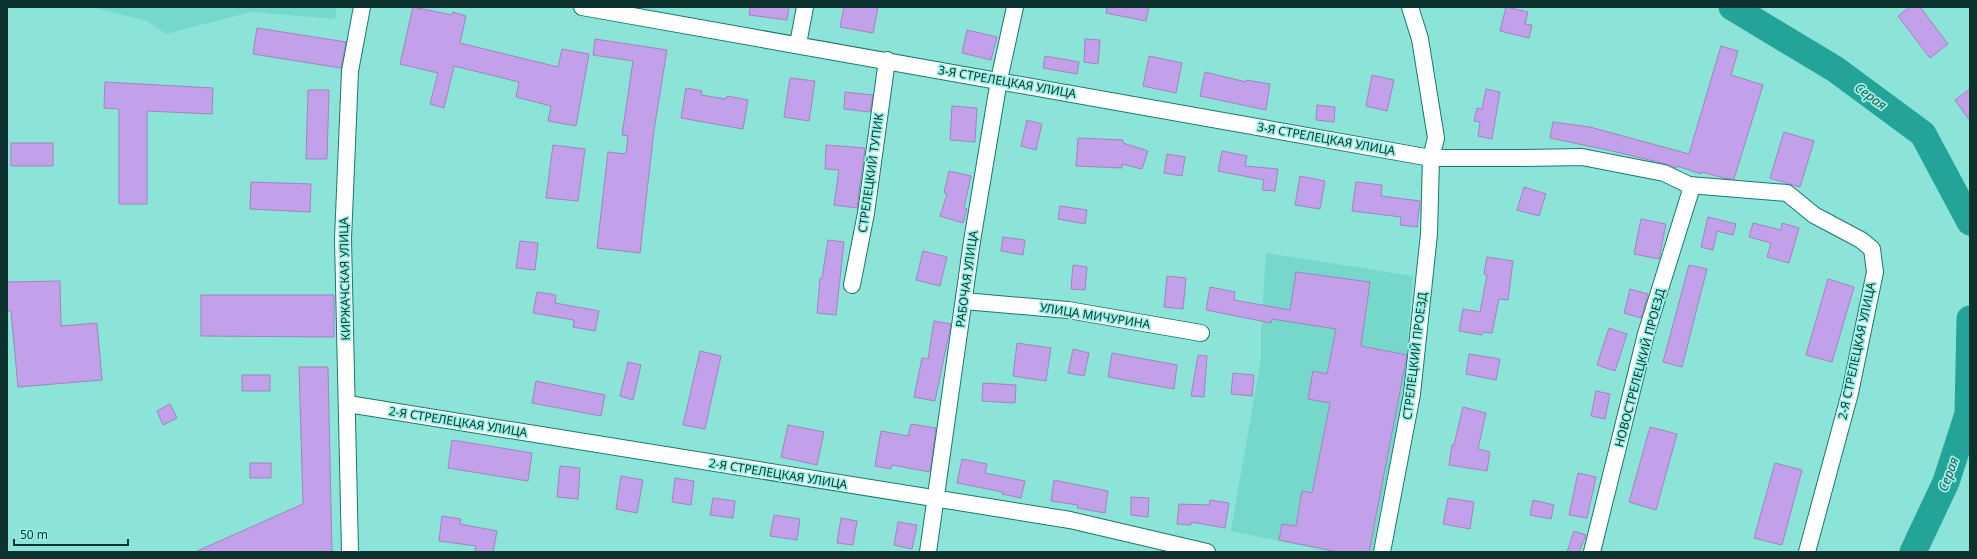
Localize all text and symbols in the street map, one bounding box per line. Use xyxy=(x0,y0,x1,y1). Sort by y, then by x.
street label: 3-Я СТРЕЛЕЦКАЯ УЛИЦА xyxy=(937,61,1078,102)
water label: Серая xyxy=(1851,78,1891,114)
street label: СТРЕЛЕЦКИЙ ТУПИК xyxy=(854,112,887,234)
street label: 3-Я СТРЕЛЕЦКАЯ УЛИЦА xyxy=(1256,118,1397,159)
street label: КИРЖАЧСКАЯ УЛИЦА xyxy=(335,217,354,341)
street label: РАБОЧАЯ УЛИЦА xyxy=(951,229,982,328)
street label: 2-Я СТРЕЛЕЦКАЯ УЛИЦА xyxy=(1834,280,1879,421)
street label: НОВОСТРЕЛЕЦКИЙ ПРОЕЗД xyxy=(1610,286,1669,449)
street label: СТРЕЛЕЦКИЙ ПРОЕЗД xyxy=(1398,291,1431,421)
street label: УЛИЦА МИЧУРИНА xyxy=(1039,298,1152,333)
street label: 2-Я СТРЕЛЕЦКАЯ УЛИЦА xyxy=(388,402,529,441)
street label: 2-Я СТРЕЛЕЦКАЯ УЛИЦА xyxy=(708,454,849,493)
water label: Серая xyxy=(1934,454,1963,494)
scale bar xyxy=(14,521,128,547)
text: 50 m xyxy=(20,526,48,543)

